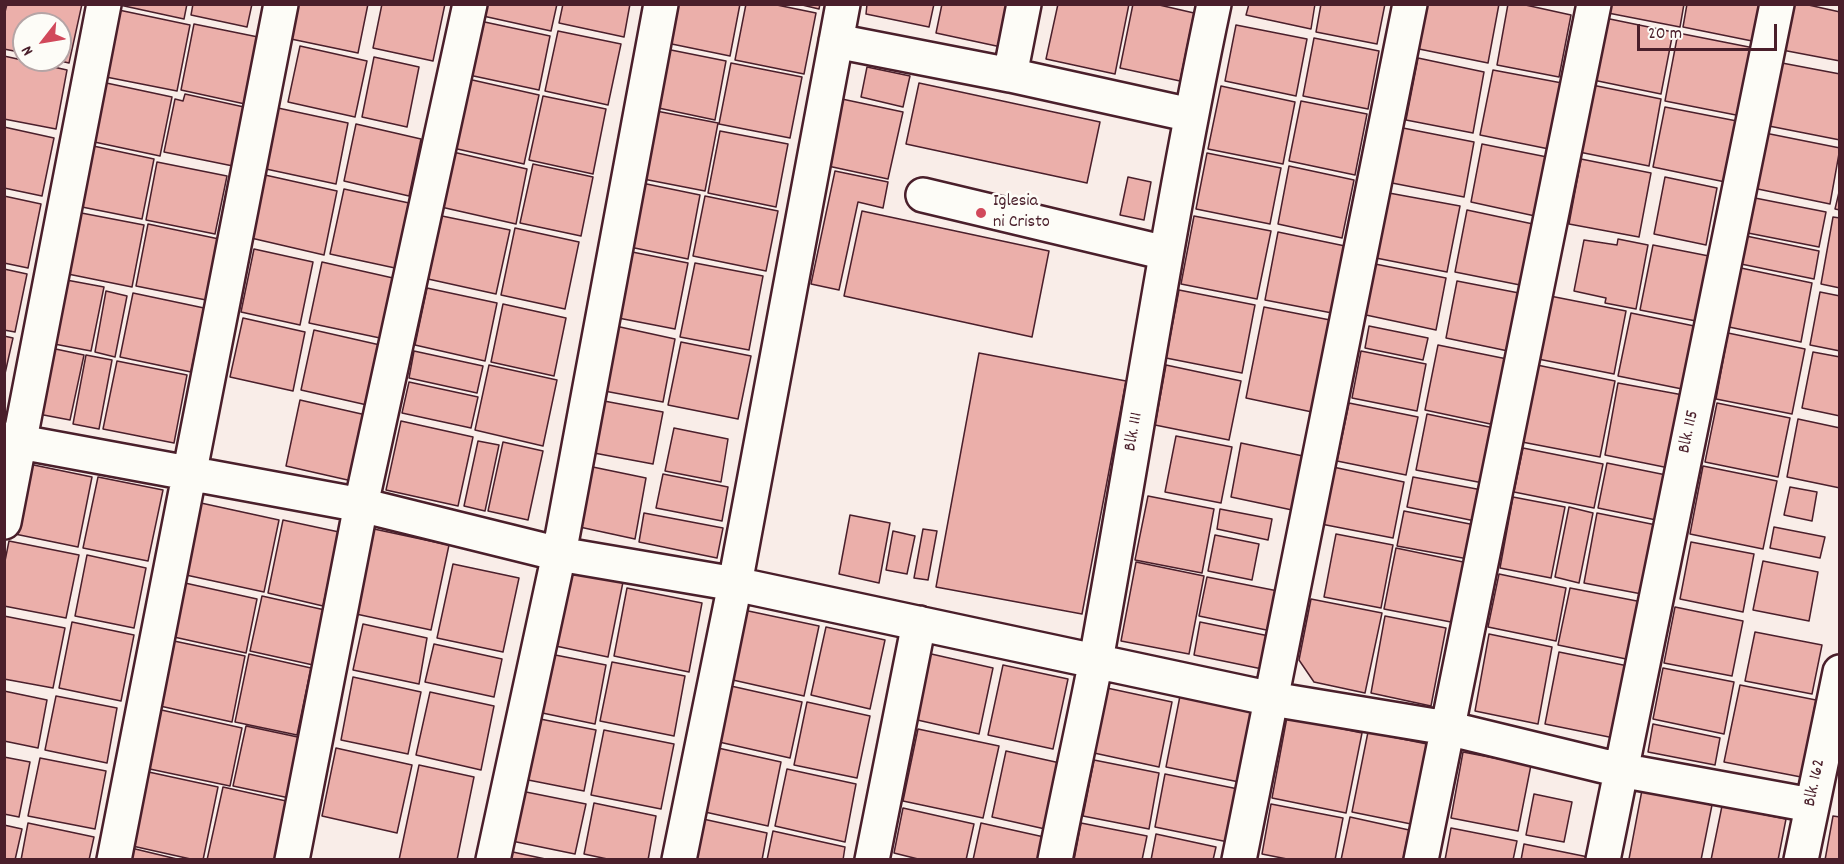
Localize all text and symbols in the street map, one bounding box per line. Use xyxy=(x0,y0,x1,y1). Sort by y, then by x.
north arrow xyxy=(12,12,72,72)
scale bar xyxy=(1640,12,1780,50)
text: 20 m xyxy=(1648,22,1682,47)
text: N xyxy=(16,41,40,60)
place label: Iglesia ni Cristo xyxy=(993,192,1050,234)
marker: Iglesia ni Cristo xyxy=(974,206,988,220)
street label: Blk. 115 xyxy=(1675,408,1705,456)
street label: Blk. 111 xyxy=(1121,411,1149,453)
street label: Blk. 162 xyxy=(1800,757,1832,809)

